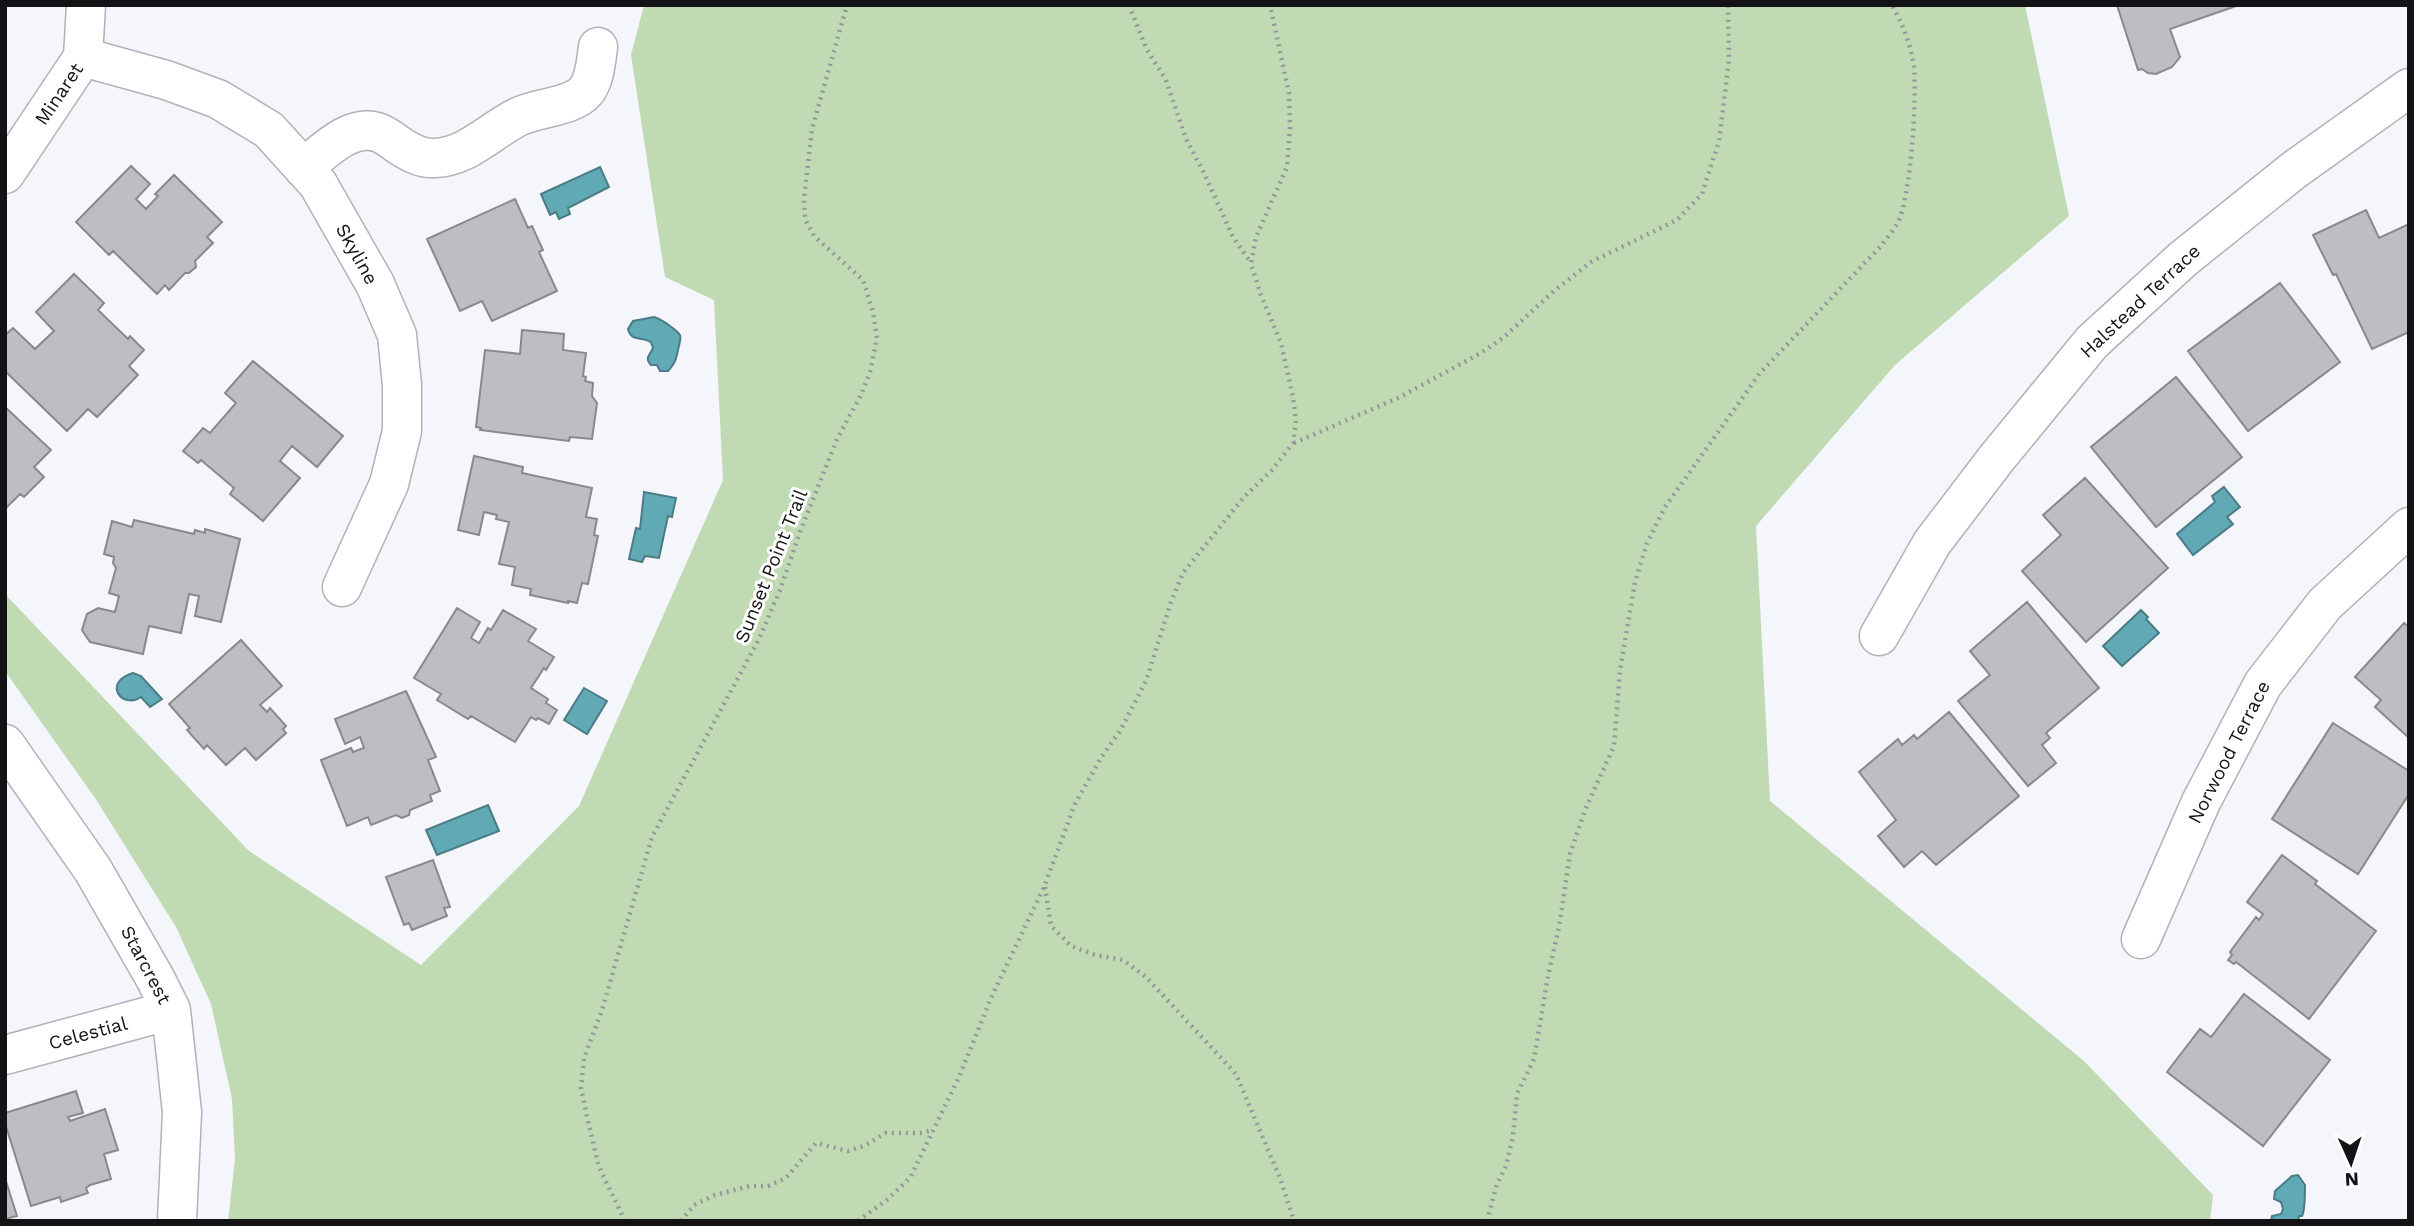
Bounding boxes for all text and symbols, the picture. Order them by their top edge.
street label: Minaret [30,59,88,129]
street label: Skyline [331,219,383,289]
street label: Halstead Terrace [2075,239,2205,363]
street label: Sunset Point Trail [730,486,812,646]
street label: Norwood Terrace [2183,677,2275,827]
street label: Starcrest [116,922,176,1008]
street label: Celestial [46,1011,130,1055]
north arrow [2316,1128,2386,1198]
text: N [2344,1168,2360,1191]

